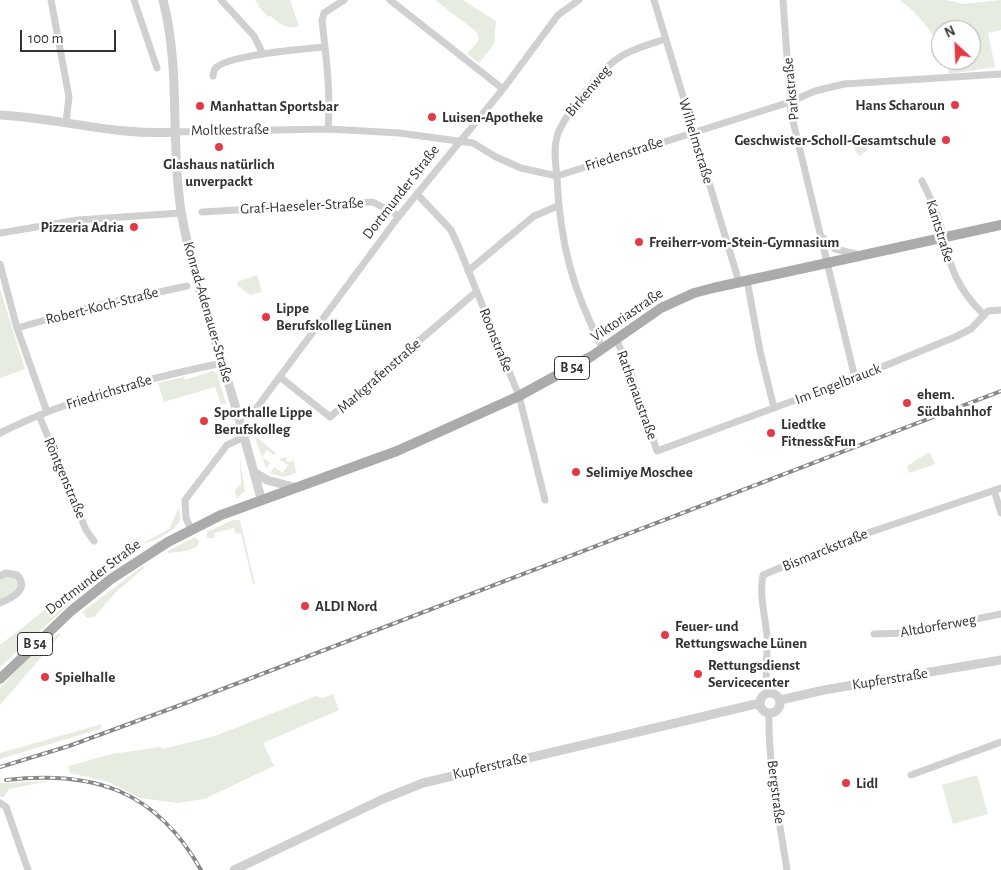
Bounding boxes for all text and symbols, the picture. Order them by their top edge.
scale bar [22,20,119,52]
north arrow [931,20,981,70]
text: N [943,24,957,41]
text: 100 m [28,31,63,46]
street label: Parkstraße [779,57,803,121]
street label: Birkenweg [561,62,615,120]
street label: Wilhelmstraße [674,96,718,186]
place label: Hans Scharoun [855,96,945,114]
place label: Manhattan Sportsbar [210,97,338,115]
marker: Hans Scharoun [949,99,961,111]
marker: Manhattan Sportsbar [194,100,206,112]
place label: Luisen-Apotheke [442,108,543,126]
marker: Luisen-Apotheke [426,111,438,123]
street label: Moltkestraße [191,120,269,140]
place label: Geschwister-Scholl-Gesamtschule [734,131,936,149]
street label: Friedenstraße [583,133,665,175]
marker: Geschwister-Scholl-Gesamtschule [940,134,952,146]
marker: Glashaus natürlich unverpackt [213,141,225,153]
street label: Dortmunder Straße [359,141,443,243]
place label: Glashaus natürlich unverpackt [163,155,275,190]
street label: Graf-Haeseler-Straße [240,194,364,218]
street label: Kantstraße [922,198,958,264]
place label: Pizzeria Adria [40,218,124,236]
marker: Pizzeria Adria [128,221,140,233]
place label: Freiherr-vom-Stein-Gymnasium [649,233,839,251]
marker: Freiherr-vom-Stein-Gymnasium [633,236,645,248]
street label: Konrad-Adenauer-Straße [179,239,237,385]
street label: Robert-Koch-Straße [44,283,160,329]
street label: Viktoriastraße [587,284,667,346]
place label: Lippe Berufskolleg Lünen [276,299,392,334]
street label: Roonstraße [475,305,517,375]
marker: Lippe Berufskolleg Lünen [260,311,272,323]
street label: Markgrafenstraße [334,335,424,417]
street label: Rathenaustraße [612,348,662,442]
road number: B 54 [554,356,590,379]
street label: Im Engelbrauck [793,359,883,409]
street label: Friedrichstraße [64,370,154,414]
place label: ehem. Südbahnhof [917,385,991,420]
marker: ehem. Südbahnhof [901,397,913,409]
place label: Sporthalle Lippe Berufskolleg [214,403,312,438]
marker: Sporthalle Lippe Berufskolleg [198,415,210,427]
place label: Liedtke Fitness&Fun [781,415,856,450]
marker: Liedtke Fitness&Fun [765,427,777,439]
street label: Röntgenstraße [40,435,90,521]
place label: Selimiye Moschee [586,463,693,481]
marker: Selimiye Moschee [570,466,582,478]
street label: Bismarckstraße [780,525,870,575]
street label: Dortmunder Straße [42,535,144,619]
place label: ALDI Nord [315,597,377,615]
marker: ALDI Nord [299,600,311,612]
street label: Altdorferweg [899,610,977,642]
place label: Feuer- und Rettungswache Lünen [675,617,807,652]
marker: Feuer- und Rettungswache Lünen [659,629,671,641]
road number: B 54 [18,633,52,656]
place label: Rettungsdienst Servicecenter [708,656,800,691]
street label: Kupferstraße [851,664,929,694]
place label: Spielhalle [55,668,115,686]
marker: Rettungsdienst Servicecenter [692,668,704,680]
marker: Spielhalle [39,671,51,683]
street label: Kupferstraße [451,749,529,783]
street label: Bergstraße [763,759,789,825]
place label: Lidl [856,774,878,792]
marker: Lidl [840,777,852,789]

